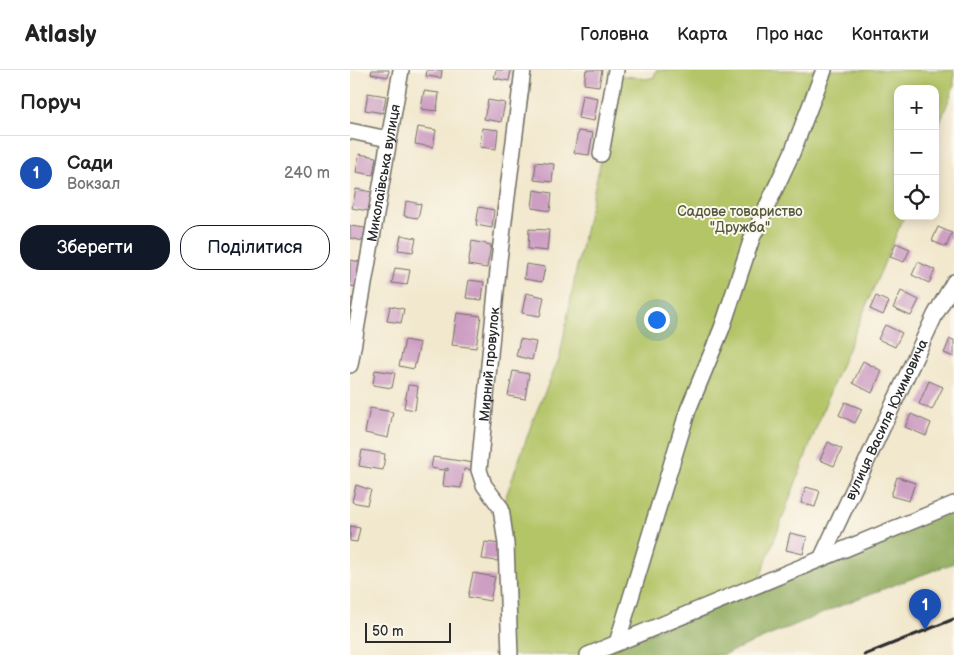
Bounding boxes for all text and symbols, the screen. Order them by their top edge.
text: Atlasly [25,20,96,49]
text: Головна [580,24,649,45]
text: Карта [677,24,728,45]
text: Про нас [756,24,823,45]
text: Контакти [851,24,929,45]
map controls [894,85,939,220]
button: + [894,85,939,130]
text: Поруч [20,90,81,115]
street label: Миколаївська вулиця [363,102,404,243]
button: − [894,130,939,175]
text: Сади [67,152,113,175]
text: 1 [33,164,39,183]
text: 240 m [284,164,330,183]
text: Вокзал [67,175,120,194]
button: locate [894,175,939,220]
park label: Садове товариство "Дружба" [677,203,803,236]
button: Зберегти [20,225,170,270]
button: Поділитися [180,225,330,270]
street label: Мирний провулок [475,306,503,422]
your location [644,307,670,333]
street label: вулиця Василя Юхимовича [841,336,931,503]
pin: 1 [909,589,941,630]
scale bar [365,620,451,643]
text: 50 m [372,623,404,640]

